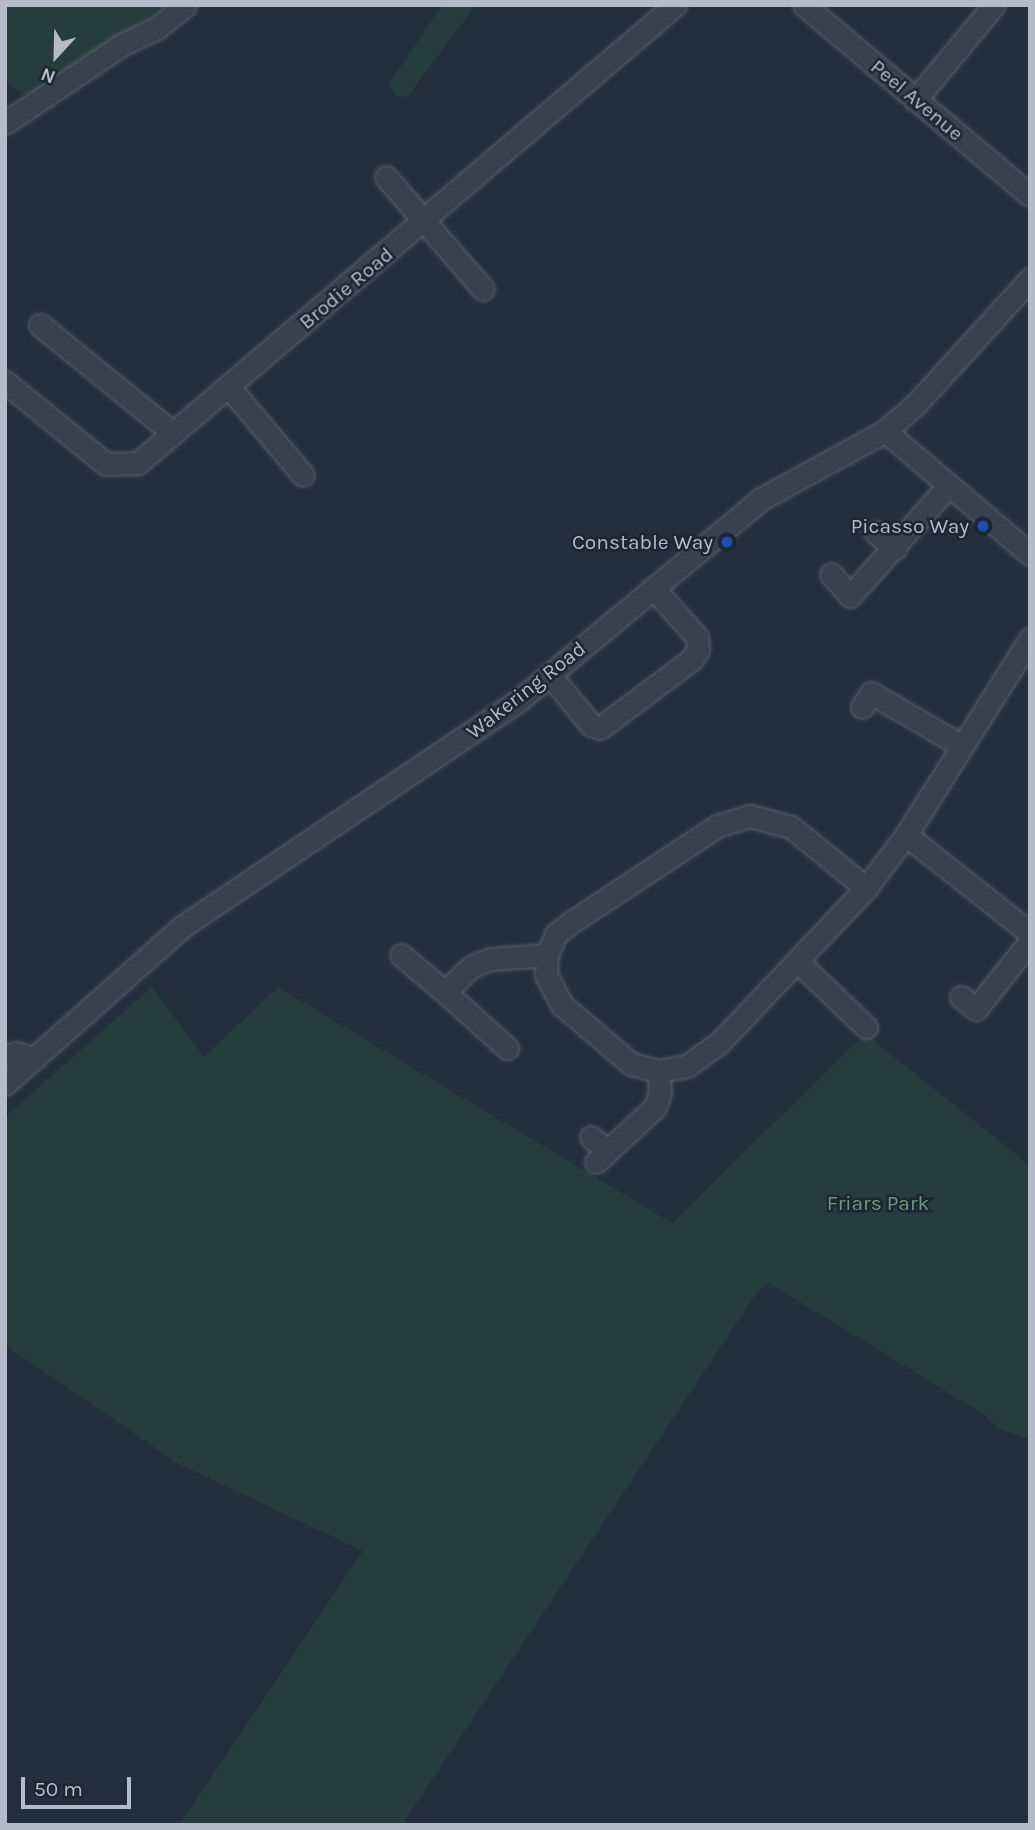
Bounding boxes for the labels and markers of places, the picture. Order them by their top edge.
place label: Picasso Way [851,513,969,539]
marker: Picasso Way [975,518,991,534]
place label: Constable Way [572,529,713,555]
marker: Constable Way [719,534,735,550]

